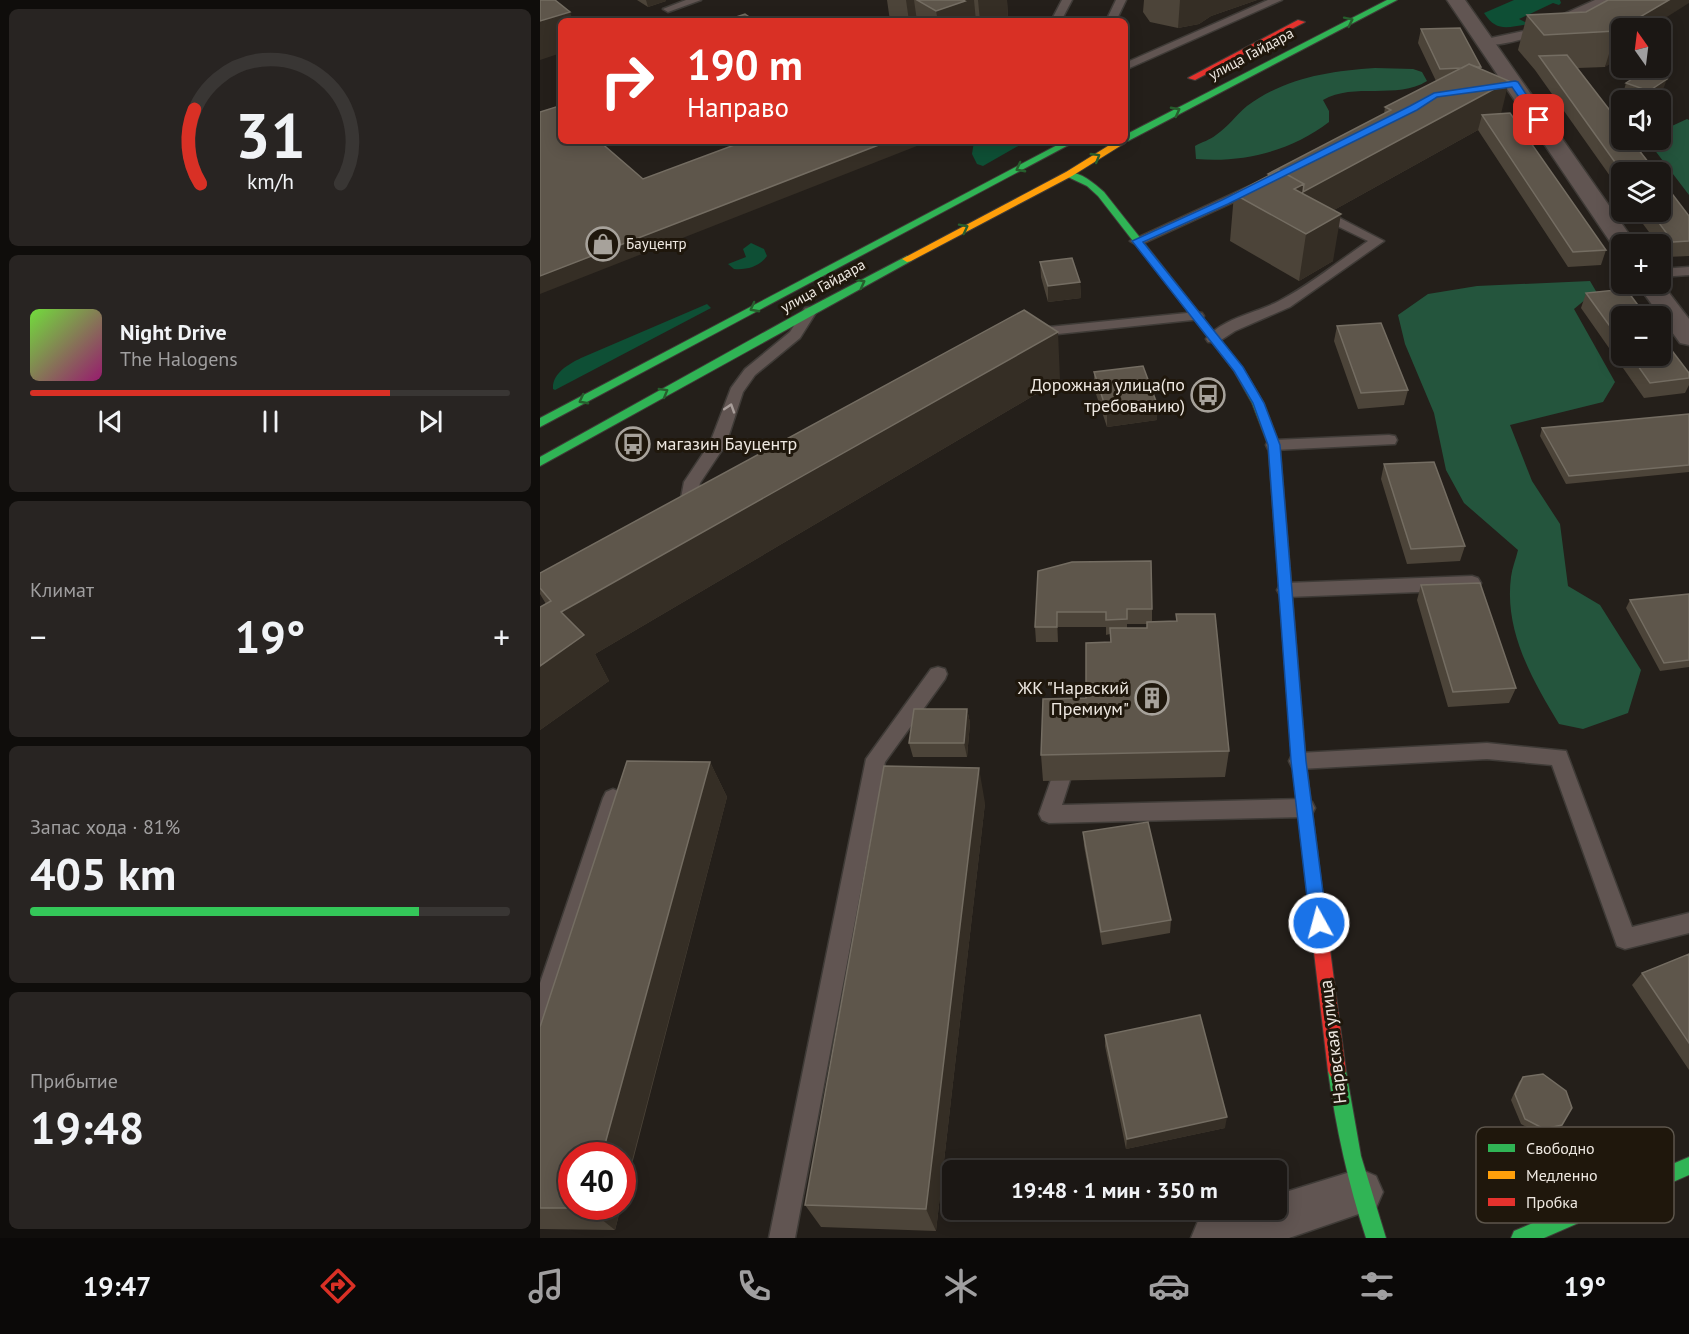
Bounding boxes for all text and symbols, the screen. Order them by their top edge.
one-way arrow [1343,17,1354,29]
north arrow [1611,18,1671,78]
map controls [1611,18,1671,366]
street label: улица Гайдара [1205,23,1297,84]
text: 190 m [687,37,803,92]
icon: right [588,42,666,120]
text: Направо [687,90,789,124]
button: sound [1611,90,1671,150]
pin [1513,94,1564,145]
text: 31 [235,95,305,176]
icon: arrive [1522,103,1555,136]
one-way arrow [1170,107,1181,119]
one-way arrow [1090,153,1100,165]
one-way arrow [1016,161,1026,172]
button: layers [1611,162,1671,222]
text: km/h [246,168,293,196]
one-way arrow [958,224,968,235]
shop icon: Бауцентр [585,226,621,262]
place label: Бауцентр [626,234,687,253]
button: + [1611,234,1671,294]
street label: улица Гайдара [777,254,868,317]
one-way arrow [855,279,866,290]
one-way arrow [750,301,761,312]
button: − [1611,306,1671,366]
text: Night Drive [120,318,227,346]
text: The Halogens [120,346,238,372]
place label: Дорожная улица(по требованию) [1030,373,1185,417]
bus stop icon: Дорожная улица(по требованию) [1190,377,1226,413]
one-way arrow [658,388,668,400]
one-way arrow [578,393,589,404]
one-way arrow [723,403,736,414]
icon: previous [94,405,127,438]
icon: pause [254,405,287,438]
icon: next [414,405,447,438]
bus stop icon: магазин Бауцентр [615,426,651,462]
place label: магазин Бауцентр [656,432,797,455]
text: Климат [30,577,94,603]
text: 19° [235,607,305,665]
text: − [30,615,47,658]
text: + [493,615,510,658]
place label: ЖК "Нарвский Премиум" [1017,676,1129,720]
building icon: ЖК "Нарвский Премиум" [1134,680,1170,716]
text: Запас хода · 81% [30,814,180,840]
text: 405 km [30,844,176,902]
position arrow [1287,891,1351,955]
street label: Нарвская улица [1313,979,1352,1105]
text: Прибытие [30,1068,118,1094]
text: 19:48 [30,1098,144,1156]
legend [1476,1127,1674,1223]
text: Свободно [1526,1138,1595,1158]
speed limit sign: 40 [558,1142,636,1220]
text: Медленно [1526,1165,1598,1185]
text: 19:48 · 1 мин · 350 m [1011,1176,1218,1204]
text: Пробка [1526,1192,1578,1212]
icon: directions [317,1265,359,1307]
icon: music [525,1265,567,1307]
icon: phone [733,1265,775,1307]
icon: climate [940,1265,982,1307]
icon: car [1148,1265,1190,1307]
icon: filters [1356,1265,1398,1307]
text: 19:47 [83,1269,151,1303]
text: 19° [1564,1269,1606,1303]

